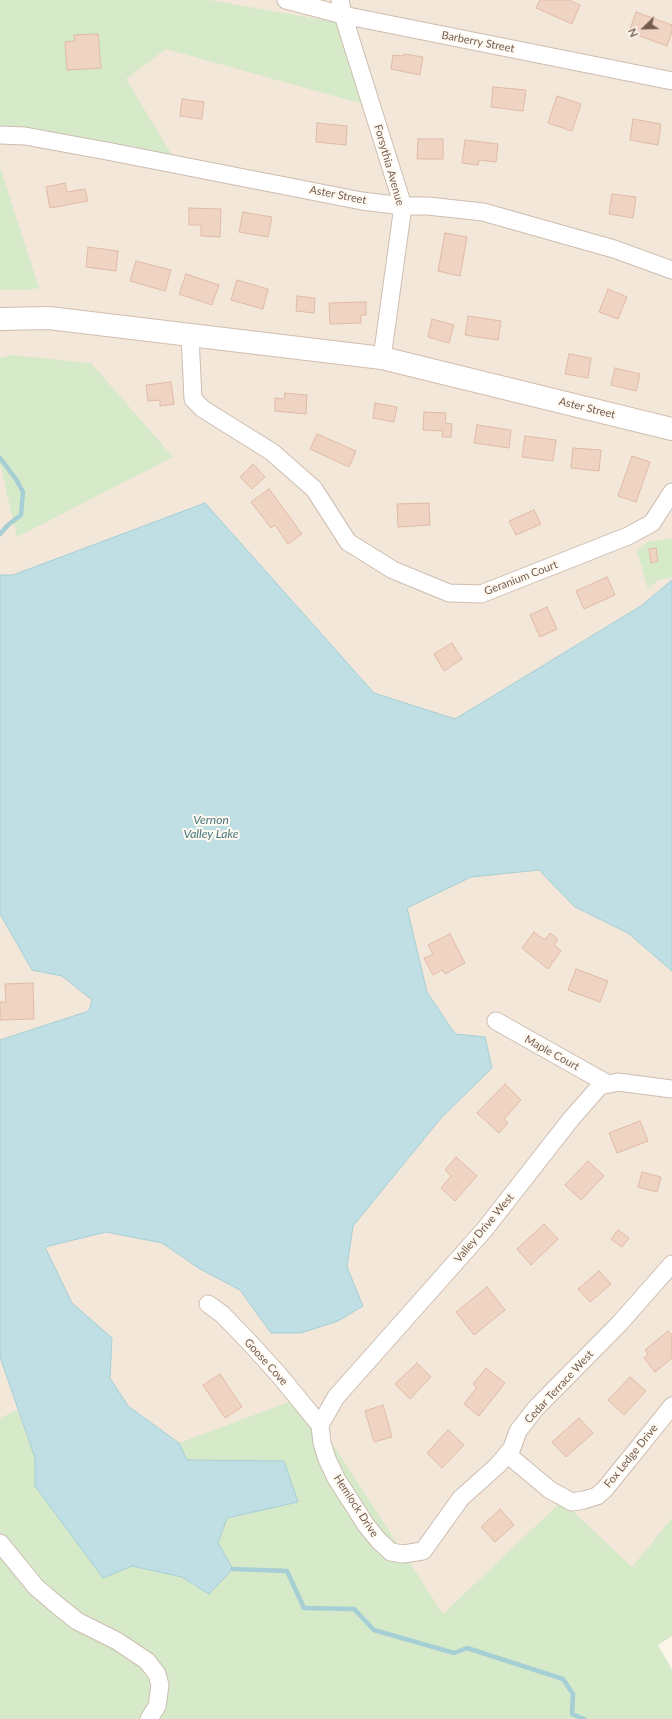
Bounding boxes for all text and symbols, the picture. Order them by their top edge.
north arrow [624,8,664,48]
text: N [625,26,640,39]
street label: Barberry Street [440,28,516,56]
street label: Forsythia Avenue [371,123,407,207]
street label: Aster Street [308,183,368,207]
street label: Aster Street [557,395,617,421]
street label: Geranium Court [482,558,560,598]
water label: Vernon Valley Lake [183,813,239,841]
street label: Maple Court [522,1033,582,1073]
street label: Valley Drive West [451,1191,517,1265]
street label: Goose Cove [242,1336,290,1388]
street label: Cedar Terrace West [522,1348,596,1426]
street label: Fox Ledge Drive [601,1422,661,1490]
street label: Hemlock Drive [331,1472,381,1540]

